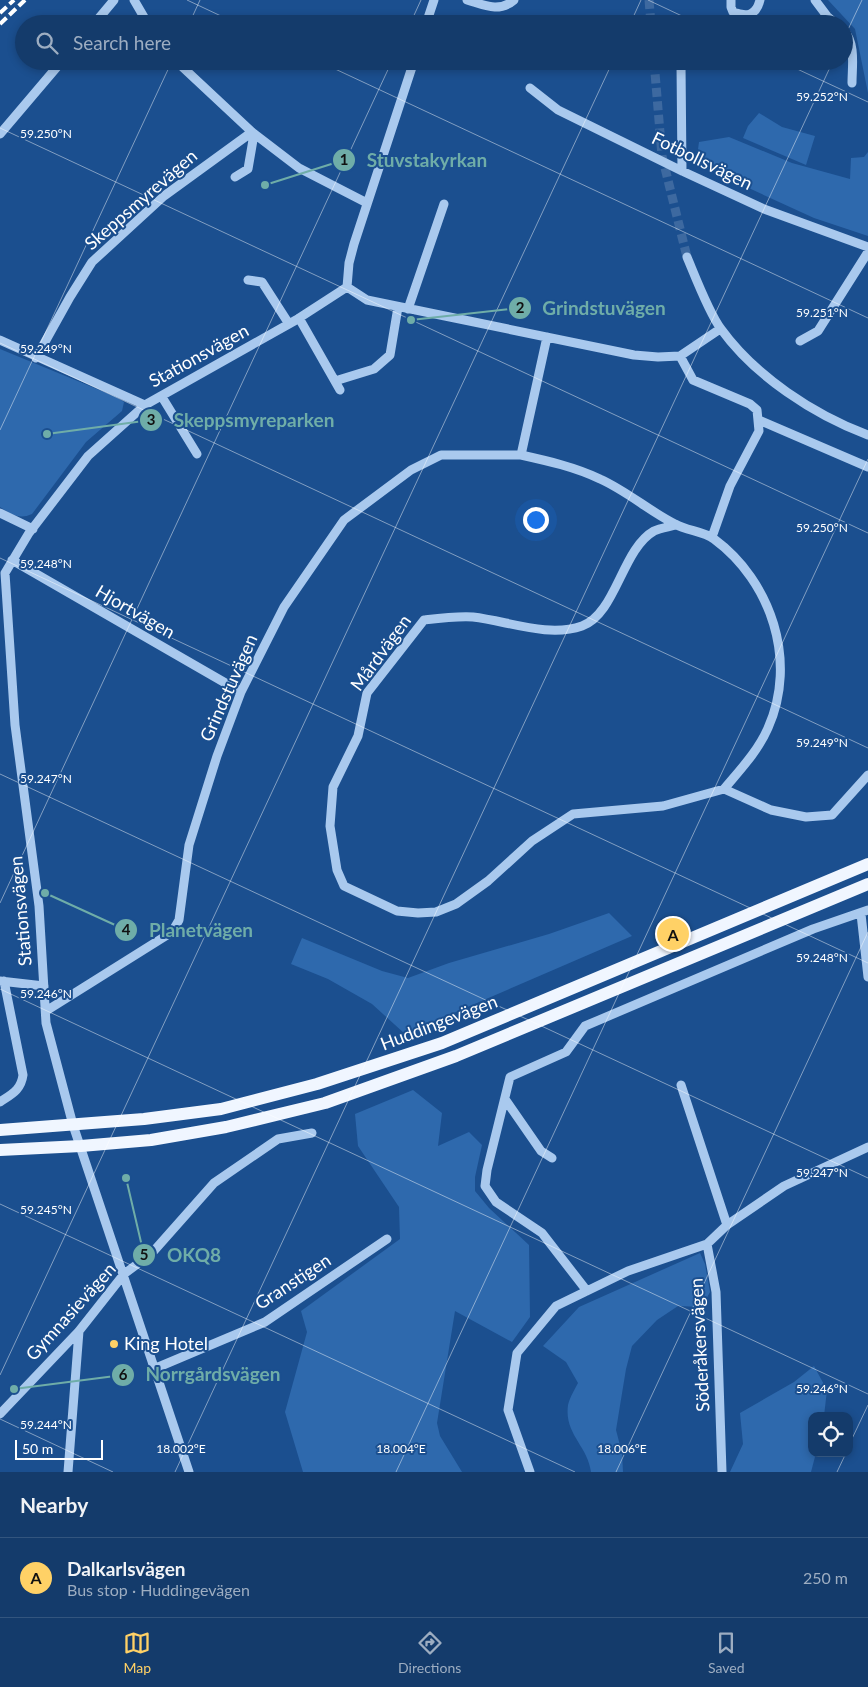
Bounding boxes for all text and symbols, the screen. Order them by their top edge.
search box [15,15,853,70]
icon: search [33,29,61,57]
text: Search here [73,31,171,54]
text: 59.252°N [796,89,848,104]
text: 59.250°N [20,126,72,141]
street label: Fotbollsvägen [649,126,756,194]
callout: Stuvstakyrkan [332,143,497,177]
street label: Skeppsmyrevägen [80,144,201,254]
text: Stuvstakyrkan [367,148,487,171]
text: 1 [340,150,348,168]
callout: Grindstuvägen [508,291,676,325]
text: Grindstuvägen [542,296,666,319]
text: 2 [516,298,525,316]
text: 59.251°N [796,305,848,320]
street label: Stationsvägen [145,319,252,392]
text: 59.249°N [20,341,72,356]
callout: Skeppsmyreparken [139,403,344,437]
text: Skeppsmyreparken [174,408,334,431]
text: 3 [147,410,155,428]
your location [523,507,549,533]
text: 59.250°N [796,520,848,535]
text: 59.248°N [20,556,72,571]
street label: Hjortvägen [92,580,179,643]
street label: Mårdvägen [345,610,415,695]
street label: Grindstuvägen [195,631,262,745]
text: 59.249°N [796,735,848,750]
text: 59.247°N [20,771,72,786]
street label: Stationsvägen [4,855,36,967]
callout: Planetvägen [114,913,263,947]
pin: A [657,915,689,953]
text: Planetvägen [149,918,253,941]
text: 4 [122,920,131,938]
text: 59.248°N [796,950,848,965]
text: 59.246°N [20,986,72,1001]
street label: Huddingevägen [377,990,500,1054]
text: 59.247°N [796,1165,848,1180]
text: 59.245°N [20,1202,72,1217]
callout: OKQ8 [132,1238,231,1272]
text: OKQ8 [167,1243,221,1266]
text: 5 [140,1245,148,1263]
street label: Granstigen [250,1248,335,1314]
street label: Gymnasievägen [21,1258,120,1365]
street label: Söderåkersvägen [685,1278,713,1413]
place label: King Hotel [124,1332,208,1354]
marker: King Hotel [108,1338,120,1350]
callout: Norrgårdsvägen [111,1358,291,1392]
text: Norrgårdsvägen [146,1362,280,1385]
text: 6 [119,1365,128,1383]
text: 59.246°N [796,1381,848,1396]
map controls [808,1412,853,1457]
button: locate [808,1412,853,1457]
text: 59.244°N [20,1417,72,1432]
scale bar [15,1437,102,1460]
text: 50 m [22,1440,53,1457]
text: 18.002°E [156,1441,206,1456]
text: 18.004°E [376,1441,426,1456]
text: 18.006°E [597,1441,647,1456]
text: Nearby [20,1492,88,1517]
text: Dalkarlsvägen [67,1557,186,1580]
text: A [30,1568,42,1587]
text: 250 m [803,1568,848,1587]
text: Bus stop · Huddingevägen [67,1580,250,1599]
tab: Map [123,1629,151,1676]
tab: Directions [398,1629,461,1676]
tab: Saved [708,1629,745,1676]

